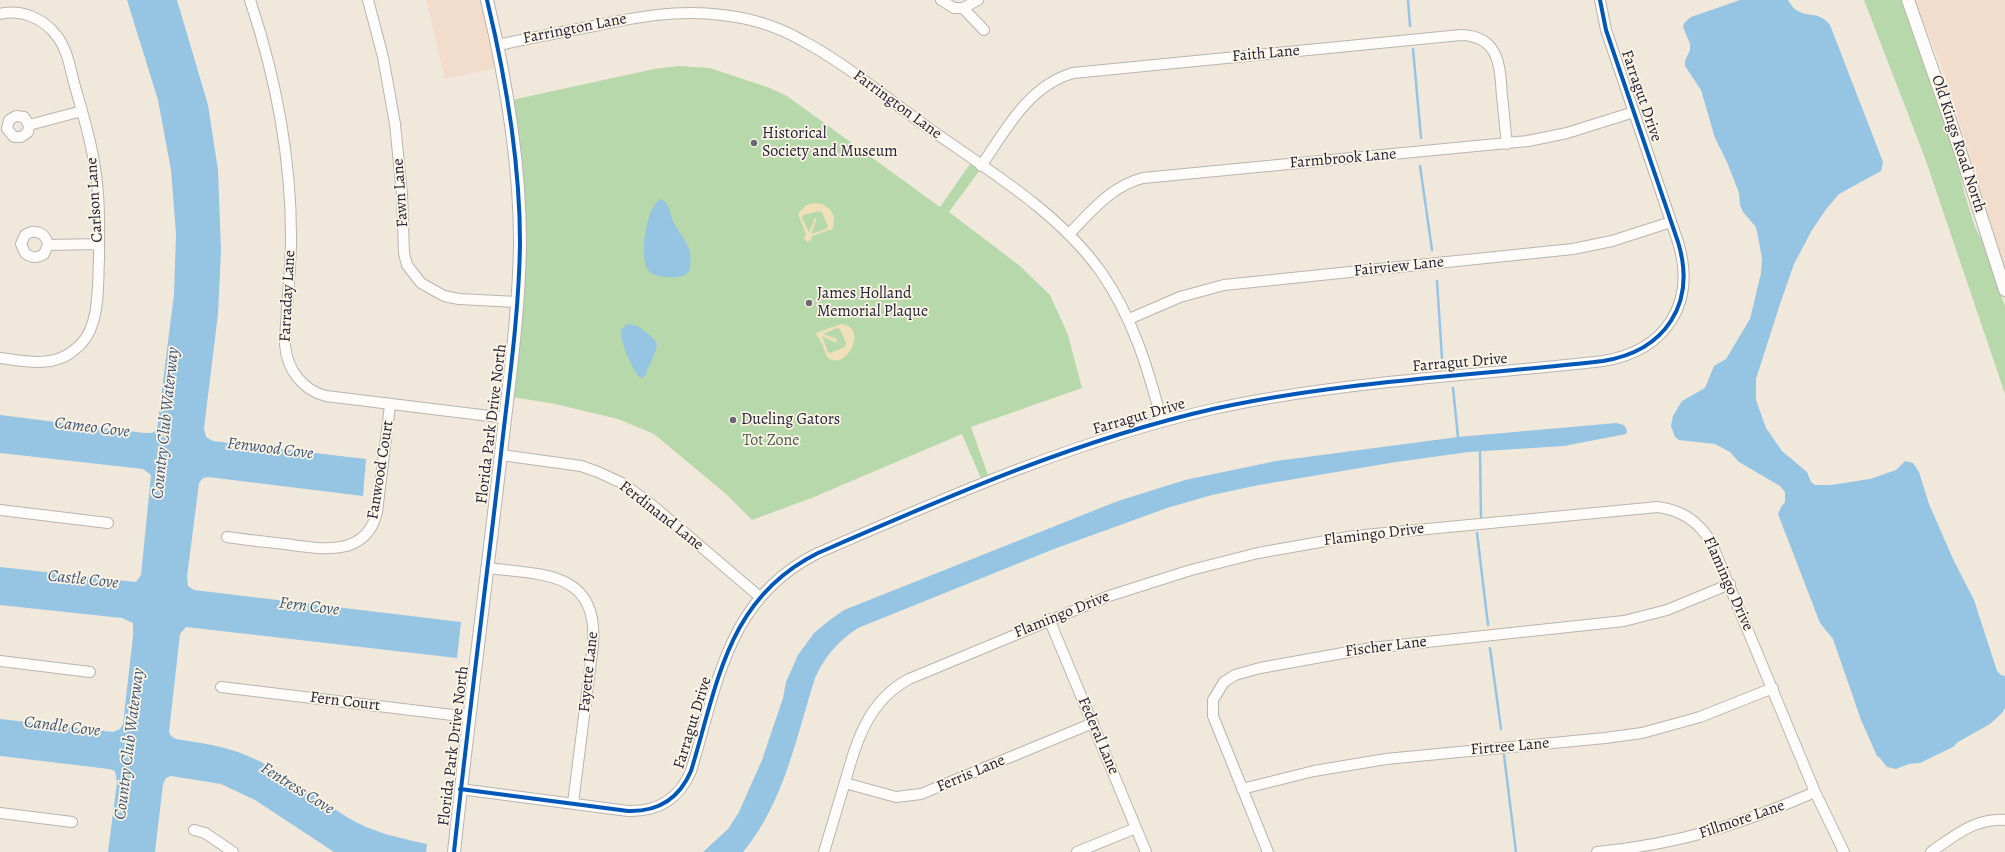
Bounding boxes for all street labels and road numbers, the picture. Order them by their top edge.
street label: Farrington Lane [522,10,628,48]
street label: Faith Lane [1231,41,1301,67]
street label: Farragut Drive [1616,48,1666,144]
street label: Farrington Lane [849,66,945,144]
street label: Old Kings Road North [1927,73,1989,215]
street label: Farmbrook Lane [1289,145,1397,173]
street label: Carlson Lane [82,157,108,243]
street label: Fawn Lane [389,158,413,228]
street label: Farraday Lane [276,250,300,342]
street label: Fairview Lane [1353,253,1445,281]
street label: Florida Park Drive North [473,343,511,505]
street label: Farragut Drive [1412,349,1508,377]
street label: Farragut Drive [1090,395,1188,439]
street label: Fanwood Court [364,419,398,521]
street label: Ferdinand Lane [615,477,707,555]
street label: Flamingo Drive [1323,519,1425,551]
street label: Flamingo Drive [1699,534,1757,634]
street label: Flamingo Drive [1011,587,1113,643]
street label: Fayette Lane [575,631,603,713]
street label: Fischer Lane [1344,632,1428,662]
street label: Florida Park Drive North [435,665,473,827]
street label: Farragut Drive [670,675,716,771]
street label: Fern Court [309,688,381,716]
street label: Federal Lane [1073,694,1123,778]
street label: Firtree Lane [1470,734,1550,760]
street label: Ferris Lane [934,751,1008,797]
street label: Fillmore Lane [1697,796,1787,844]

